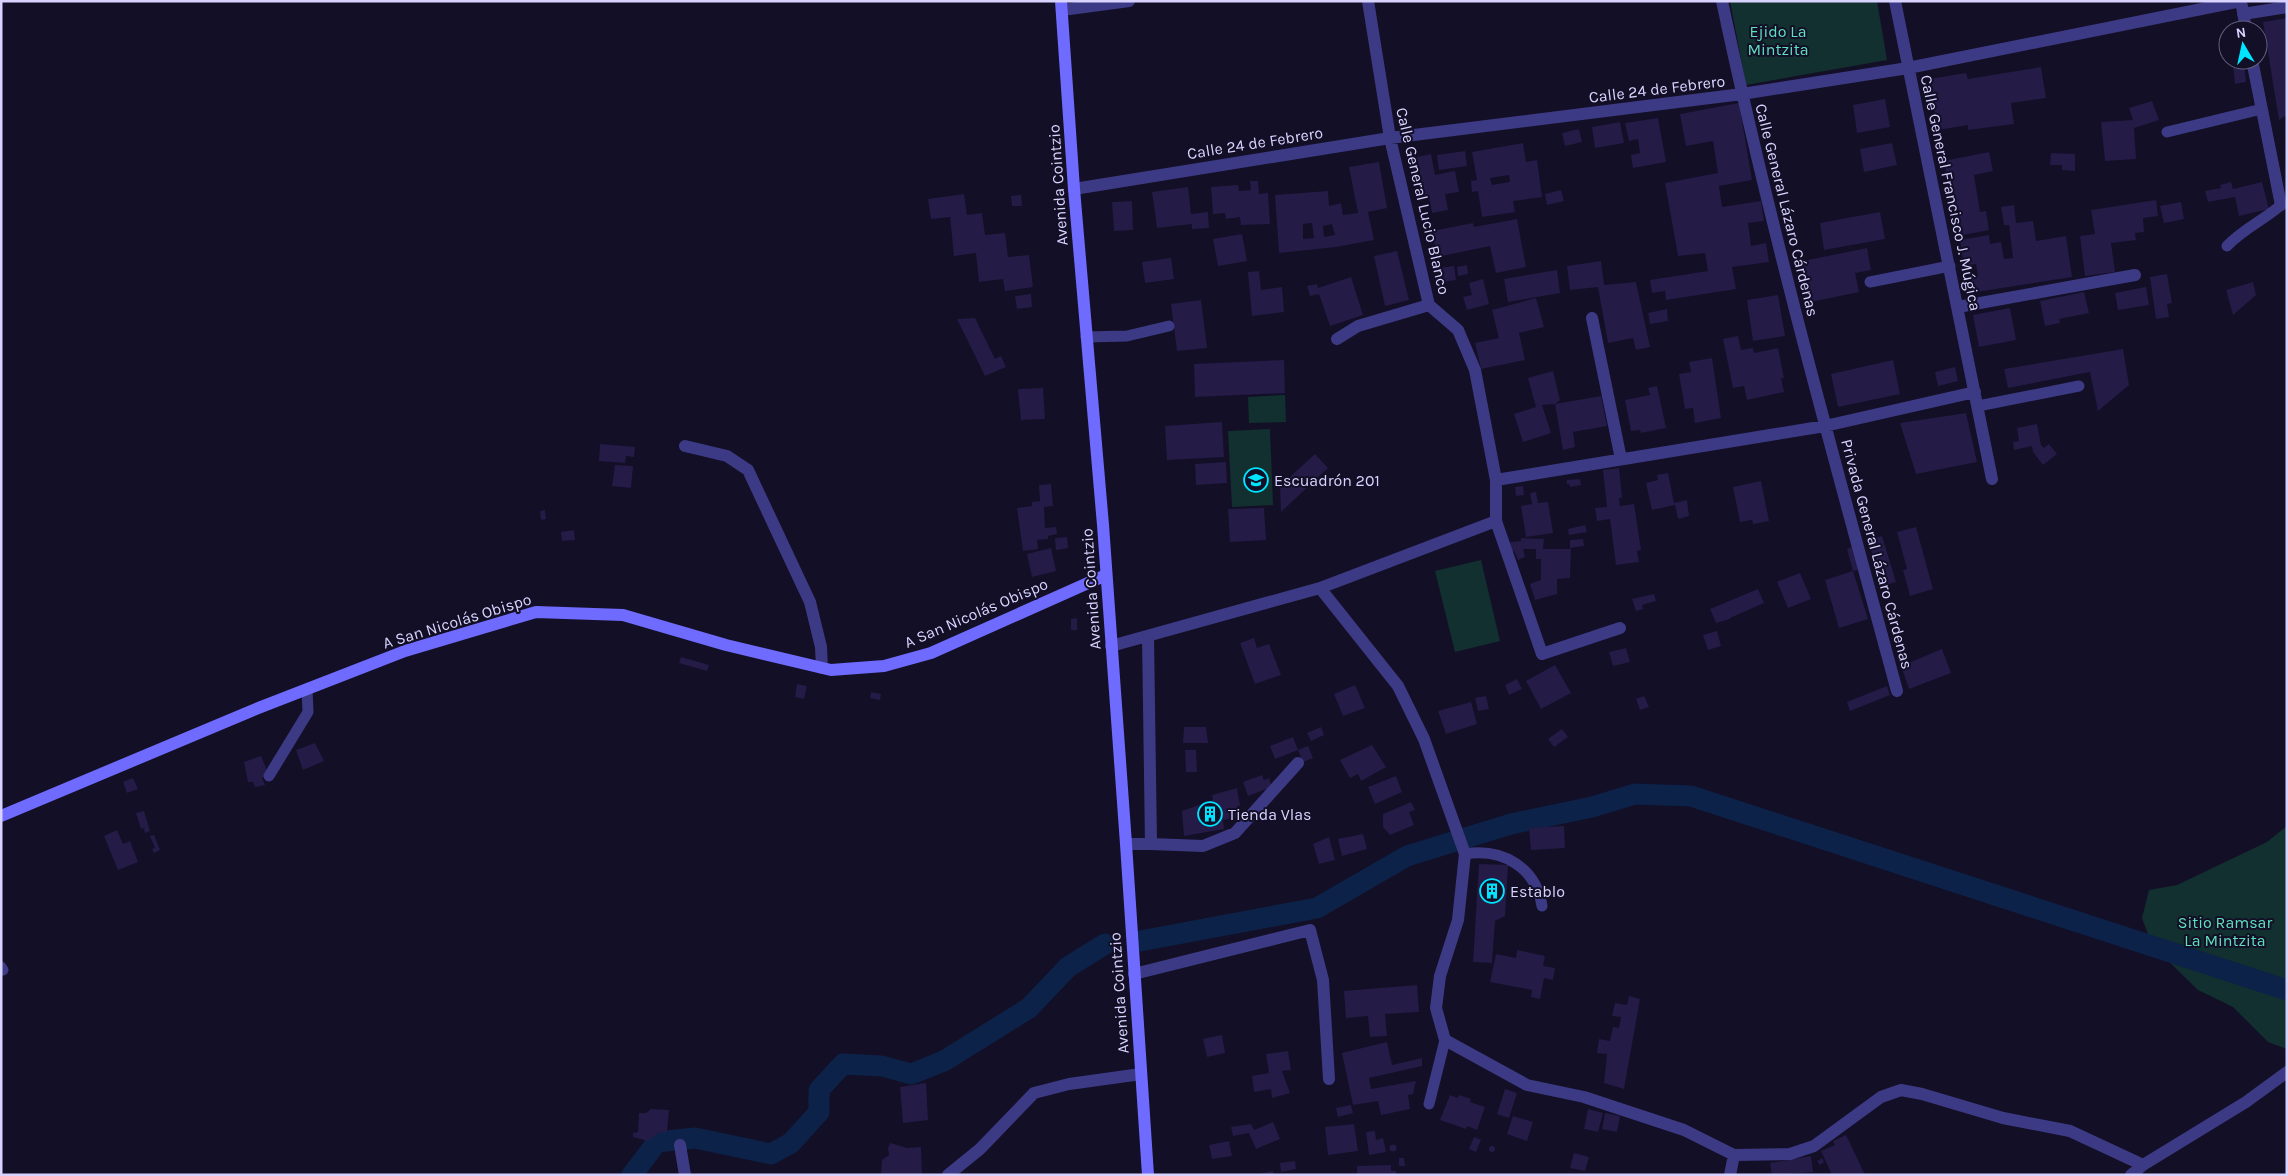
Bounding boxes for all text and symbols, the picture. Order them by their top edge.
north arrow [2218,20,2268,70]
park label: Ejido La Mintzita [1747,22,1809,59]
text: N [2235,23,2247,42]
street label: Calle 24 de Febrero [1588,71,1726,107]
street label: Calle General Francisco J. Múgica [1917,73,1985,313]
street label: Calle General Lázaro Cárdenas [1751,102,1823,318]
street label: Calle General Lucio Blanco [1392,106,1454,296]
street label: Calle 24 de Febrero [1186,123,1324,163]
street label: Avenida Cointzio [1044,124,1072,246]
street label: Privada General Lázaro Cárdenas [1837,437,1917,671]
school or university icon: Escuadrón 201 [1243,467,1269,493]
place label: Escuadrón 201 [1274,471,1380,490]
street label: Avenida Cointzio [1077,528,1105,650]
street label: A San Nicolás Obispo [901,574,1051,652]
street label: A San Nicolás Obispo [380,589,534,653]
building icon: Tienda Vlas [1197,801,1223,827]
place label: Tienda Vlas [1228,805,1311,824]
building icon: Establo [1479,878,1505,904]
place label: Establo [1510,882,1565,901]
park label: Sitio Ramsar La Mintzita [2178,913,2272,950]
street label: Avenida Cointzio [1105,932,1133,1054]

